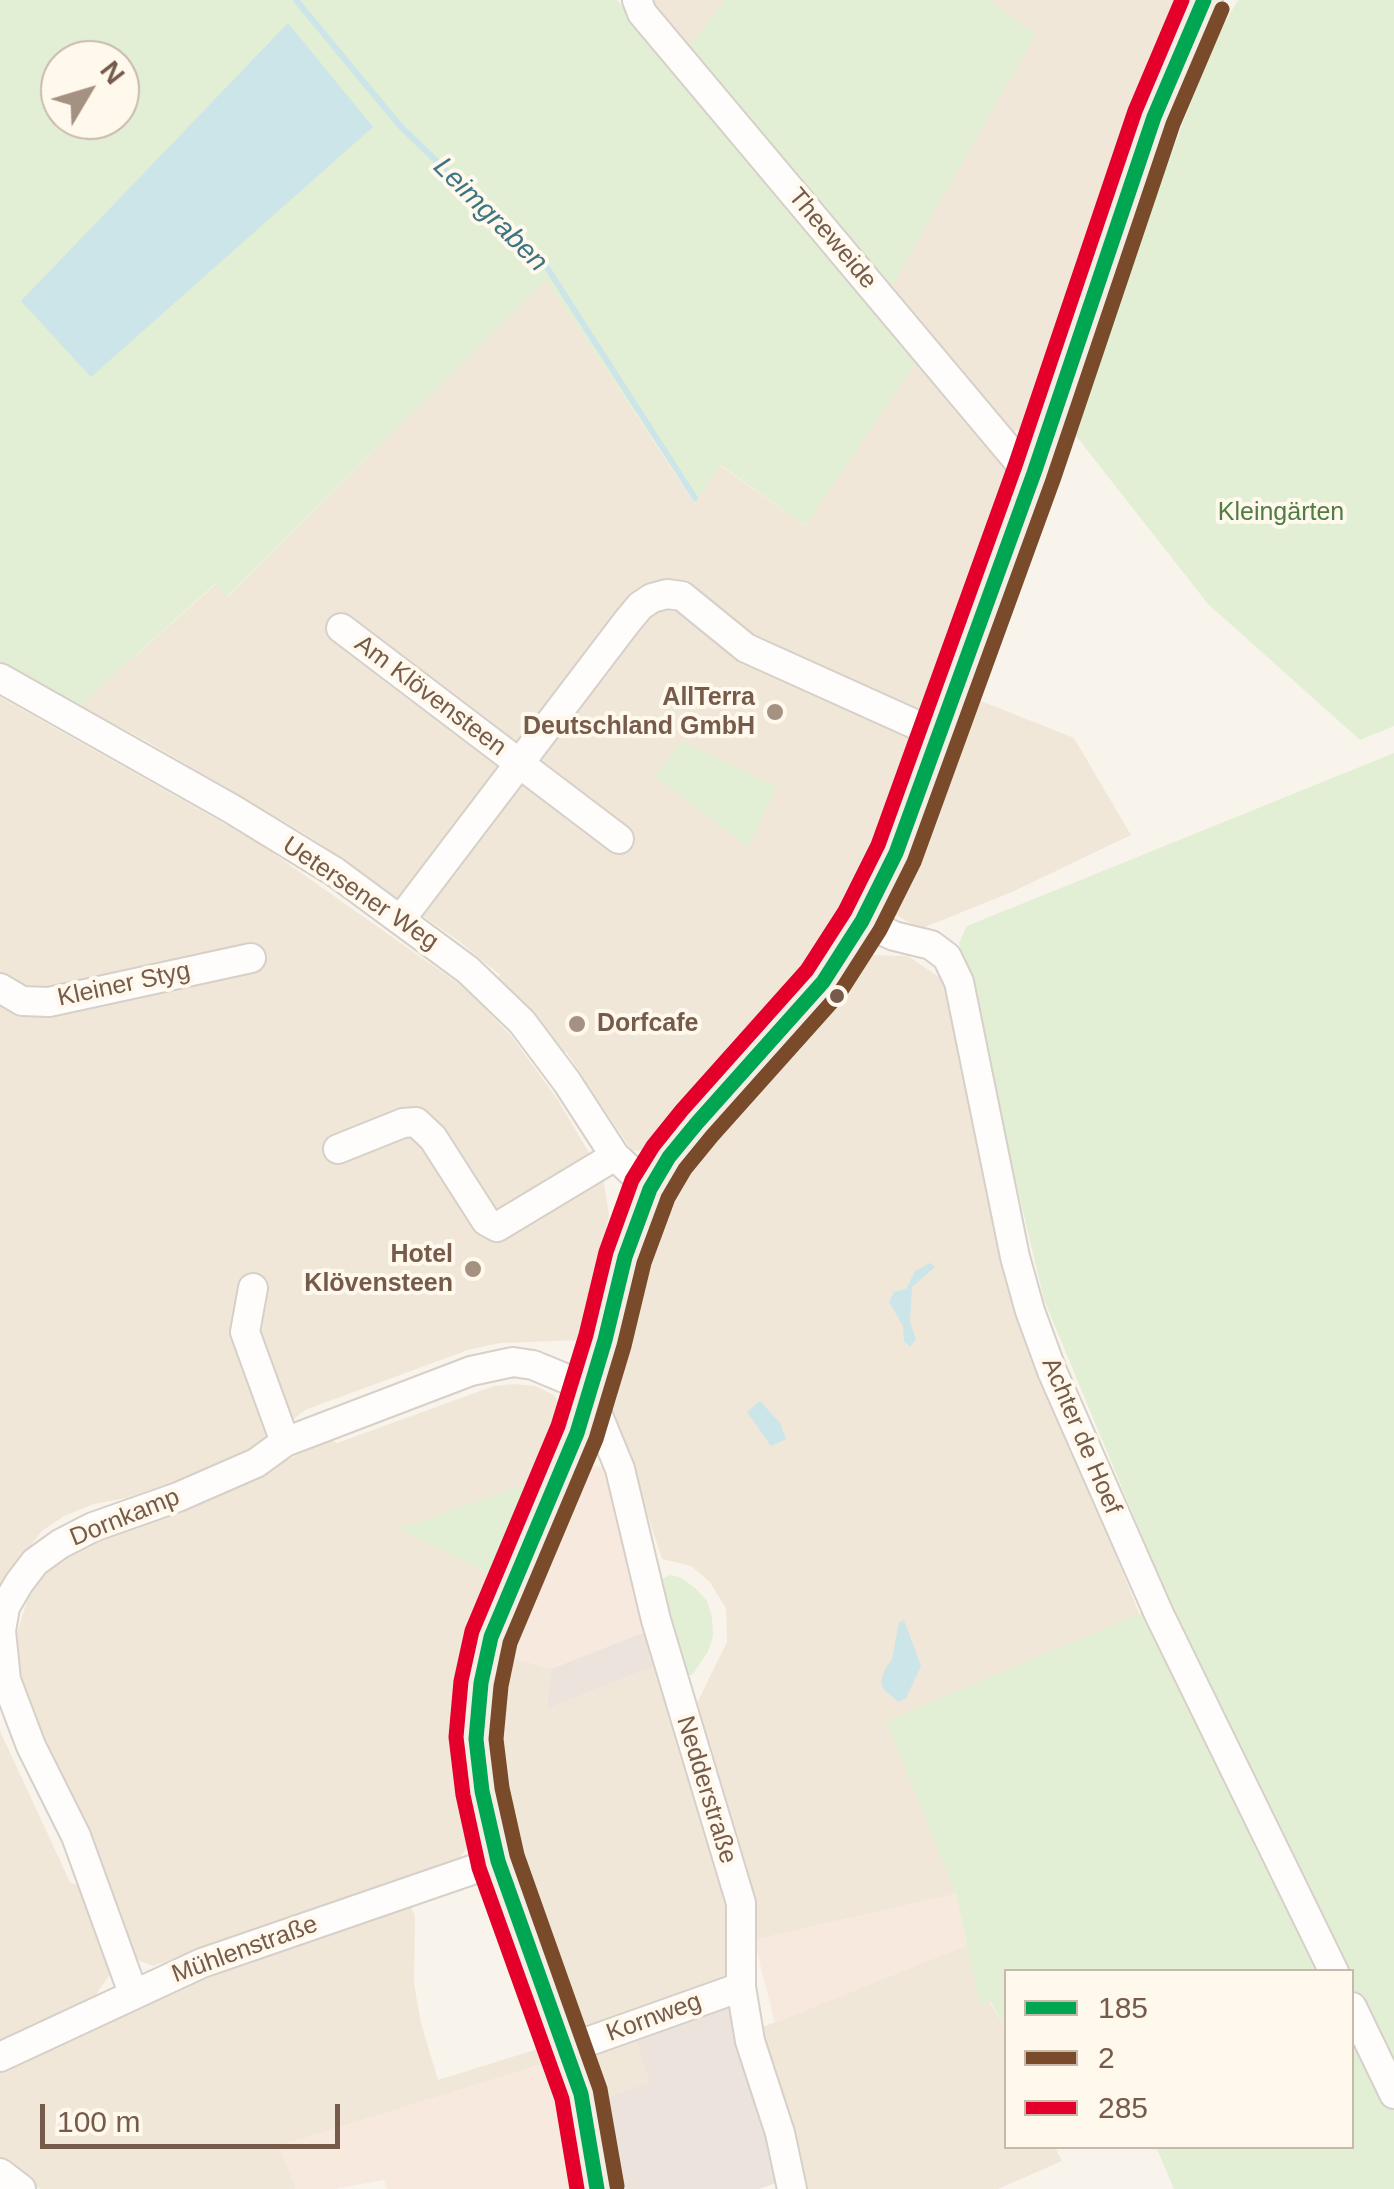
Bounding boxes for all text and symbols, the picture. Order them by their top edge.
north arrow [40,40,140,140]
text: N [94,55,131,90]
water label: Leimgraben [426,151,554,279]
street label: Theeweide [781,183,883,295]
park label: Kleingärten [1218,498,1344,528]
street label: Am Klövensteen [348,629,512,763]
place label: AllTerra Deutschland GmbH [523,683,755,742]
marker: AllTerra Deutschland GmbH [764,701,786,723]
street label: Uetersener Weg [276,831,444,957]
street label: Kleiner Styg [55,956,193,1014]
unlabelled marker [827,986,847,1006]
place label: Dorfcafe [597,1009,698,1039]
marker: Dorfcafe [566,1013,588,1035]
place label: Hotel Klövensteen [304,1240,453,1299]
marker: Hotel Klövensteen [462,1258,484,1280]
street label: Achter de Hoef [1035,1353,1127,1519]
street label: Dornkamp [66,1482,184,1554]
street label: Nedderstraße [669,1713,743,1867]
street label: Mühlenstraße [168,1910,322,1990]
legend [1004,1969,1354,2149]
street label: Kornweg [603,1987,705,2049]
text: 185 [1098,1991,1148,2024]
text: 2 [1098,2041,1115,2074]
scale bar [45,2084,345,2146]
text: 285 [1098,2091,1148,2124]
text: 100 m [57,2105,140,2138]

